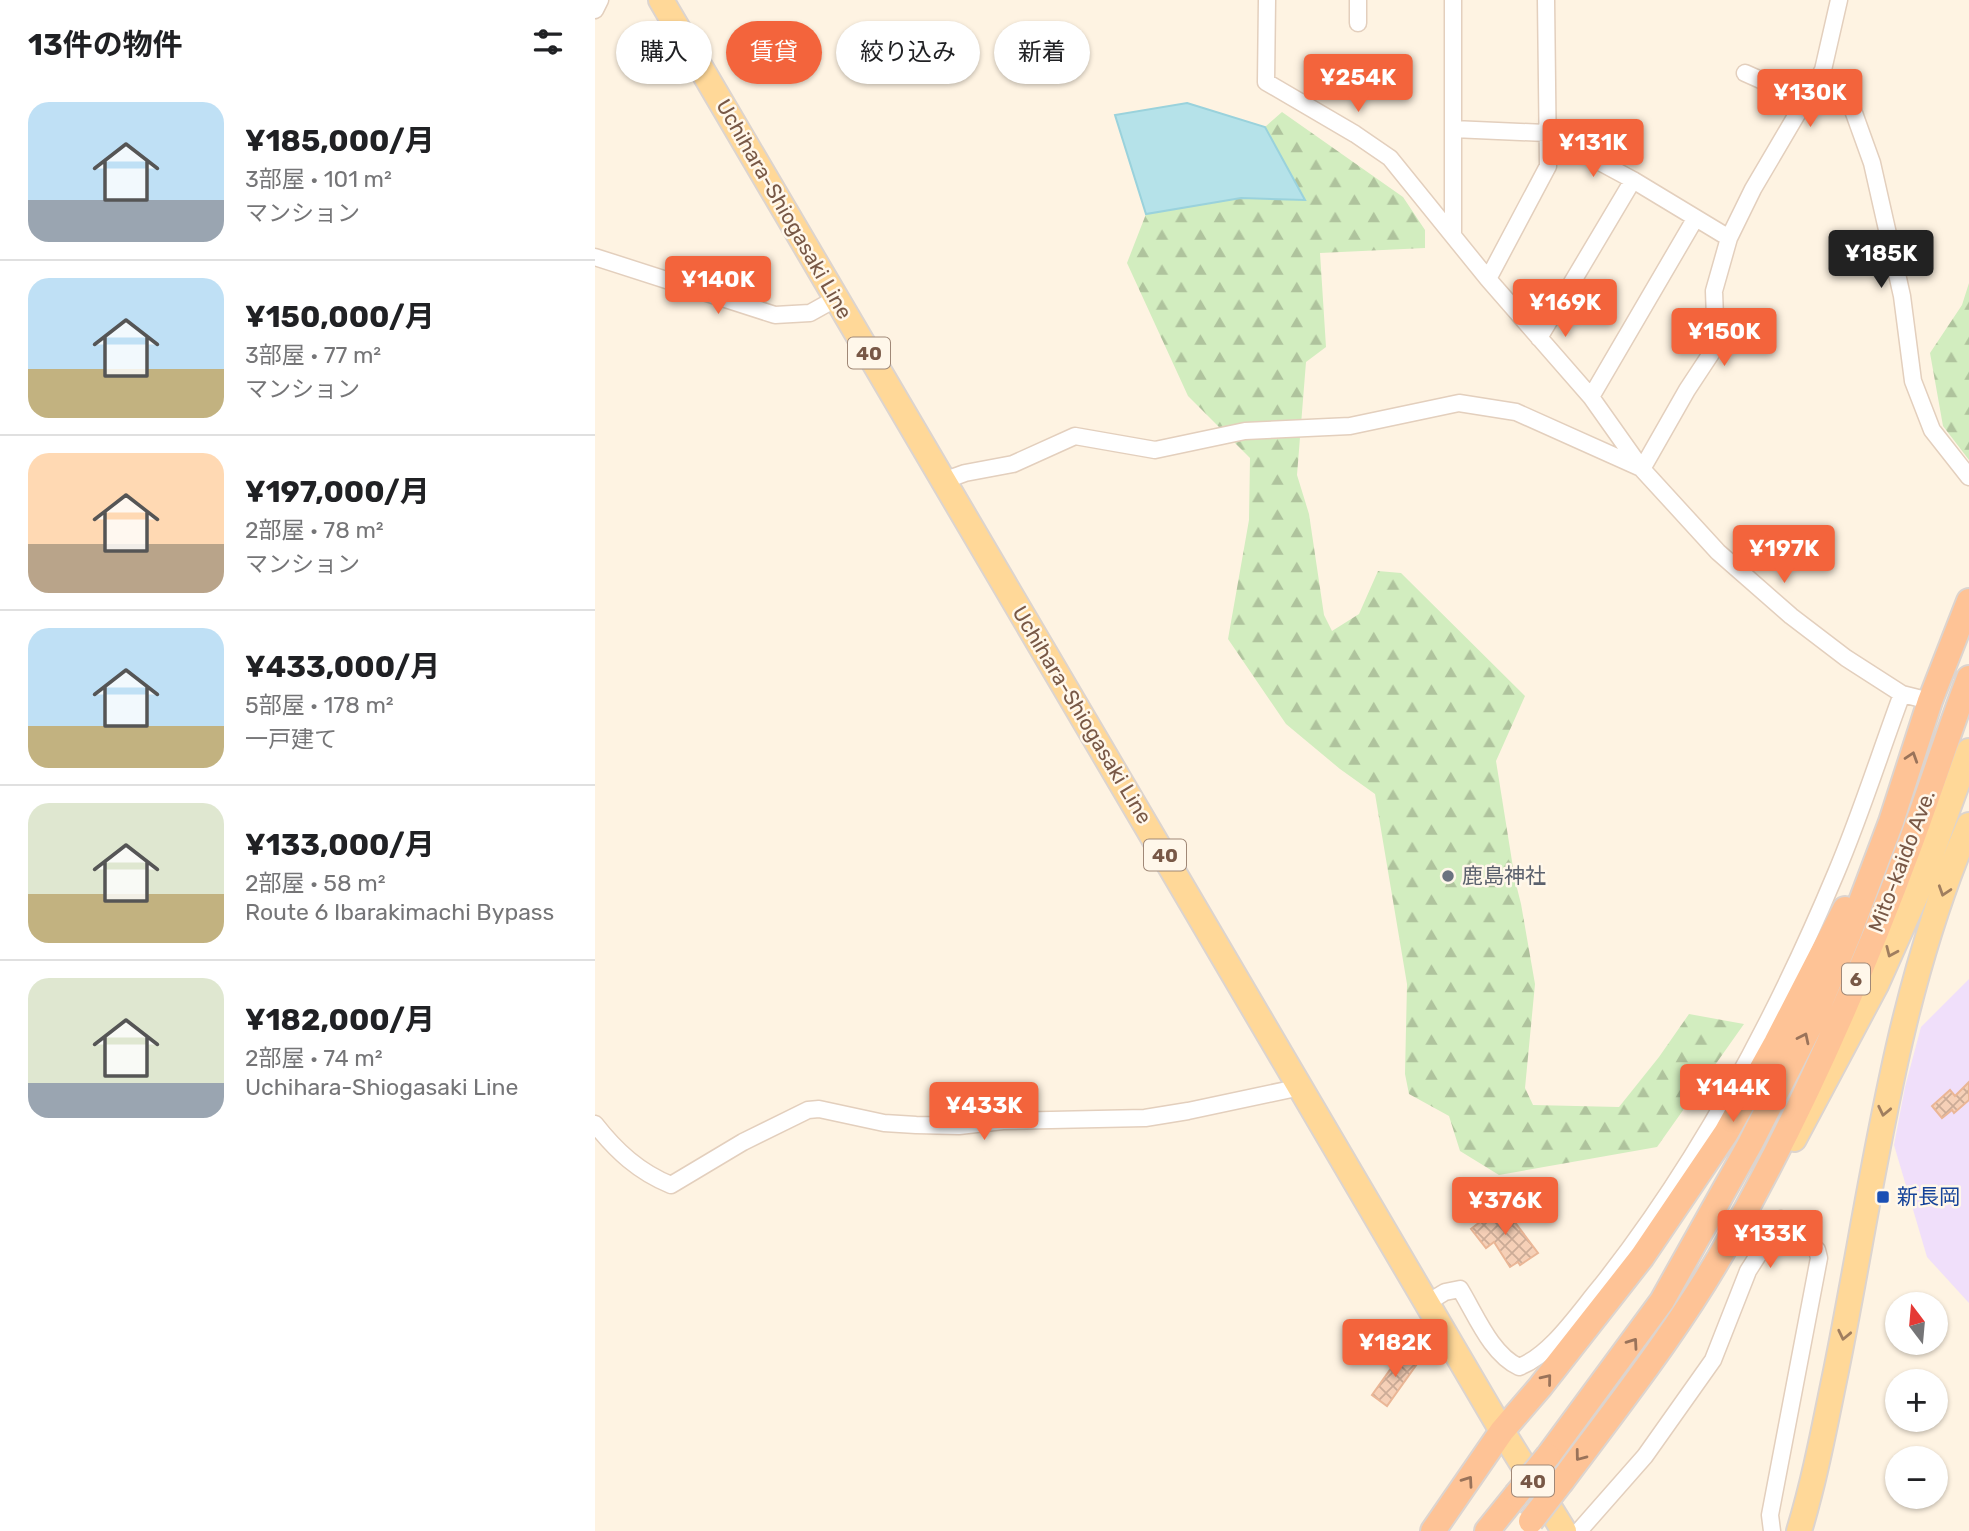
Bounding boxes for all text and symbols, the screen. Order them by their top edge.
chip: 購入 [616,21,712,84]
chip: 賃貸 [726,21,822,84]
chip: 絞り込み [836,21,980,84]
chip: 新着 [994,21,1090,84]
icon: filters [529,23,567,61]
text: 13件の物件 [28,27,183,63]
pin: ¥254K [1309,54,1407,114]
text: ¥254K [1320,63,1396,91]
pin: ¥130K [1761,69,1859,129]
text: ¥130K [1773,78,1847,106]
street label: Uchihara-Shiogasaki Line [711,94,858,323]
pin: ¥131K [1544,120,1642,179]
text: ¥185,000/月 [245,123,435,159]
text: ¥131K [1559,128,1627,156]
icon: home [84,130,168,214]
text: 3部屋 · 101 m² [245,165,392,193]
text: マンション [245,199,360,227]
pin: ¥185K [1832,230,1930,290]
text: ¥185K [1845,239,1917,267]
pin: ¥140K [669,256,767,316]
text: ¥140K [681,265,755,293]
pin: ¥169K [1516,280,1614,339]
text: ¥169K [1529,288,1601,316]
text: ¥150,000/月 [245,299,435,335]
icon: home [84,306,168,390]
pin: ¥150K [1675,308,1773,368]
text: ¥150K [1687,317,1761,345]
road number: 40 [848,338,890,368]
text: 3部屋 · 77 m² [245,341,381,369]
text: マンション [245,375,360,403]
text: ¥197,000/月 [245,474,430,510]
icon: home [84,481,168,565]
text: 2部屋 · 78 m² [245,516,384,544]
pin: ¥197K [1735,526,1833,585]
text: ¥197K [1749,534,1819,562]
text: マンション [245,550,360,578]
street label: Uchihara-Shiogasaki Line [1007,601,1157,828]
text: ¥433,000/月 [245,649,440,685]
icon: home [84,656,168,740]
text: 5部屋 · 178 m² [245,691,394,719]
text: 一戸建て [245,725,337,753]
one-way arrow [1904,751,1918,763]
street label: Mito-kaido Ave. [1863,786,1940,935]
text: ¥133,000/月 [245,827,435,863]
icon: home [84,831,168,915]
road number: 40 [1144,840,1186,870]
place label: 鹿島神社 [1462,863,1546,888]
marker: 鹿島神社 [1440,868,1456,884]
text: 2部屋 · 58 m² [245,869,386,897]
one-way arrow [1937,885,1952,897]
text: Route 6 Ibarakimachi Bypass [245,898,554,926]
one-way arrow [1885,945,1899,957]
road number: 6 [1842,964,1870,995]
text: ¥182,000/月 [245,1002,435,1038]
icon: home [84,1006,168,1090]
one-way arrow [1796,1033,1810,1045]
text: 2部屋 · 74 m² [245,1044,383,1072]
pin: ¥144K [1684,1064,1782,1124]
text: Uchihara-Shiogasaki Line [245,1073,518,1101]
text: ¥144K [1696,1073,1770,1101]
pin: ¥433K [935,1082,1033,1142]
text: ¥433K [945,1091,1023,1119]
one-way arrow [1878,1105,1893,1117]
pin: ¥376K [1456,1178,1554,1237]
place label: 新長岡 [1897,1184,1960,1209]
text: ¥376K [1468,1186,1542,1214]
marker: 新長岡 [1875,1189,1891,1205]
pin: ¥133K [1721,1210,1819,1270]
text: ¥133K [1734,1219,1806,1247]
north arrow [1885,1292,1948,1354]
map controls [1885,1292,1948,1509]
pin: ¥182K [1346,1320,1444,1379]
text: ¥182K [1358,1328,1432,1356]
one-way arrow [1837,1329,1852,1341]
one-way arrow [1625,1338,1637,1351]
button: + [1885,1369,1948,1432]
one-way arrow [1538,1375,1551,1387]
button: − [1885,1446,1948,1509]
one-way arrow [1576,1448,1589,1461]
road number: 40 [1512,1466,1554,1497]
one-way arrow [1460,1476,1472,1489]

